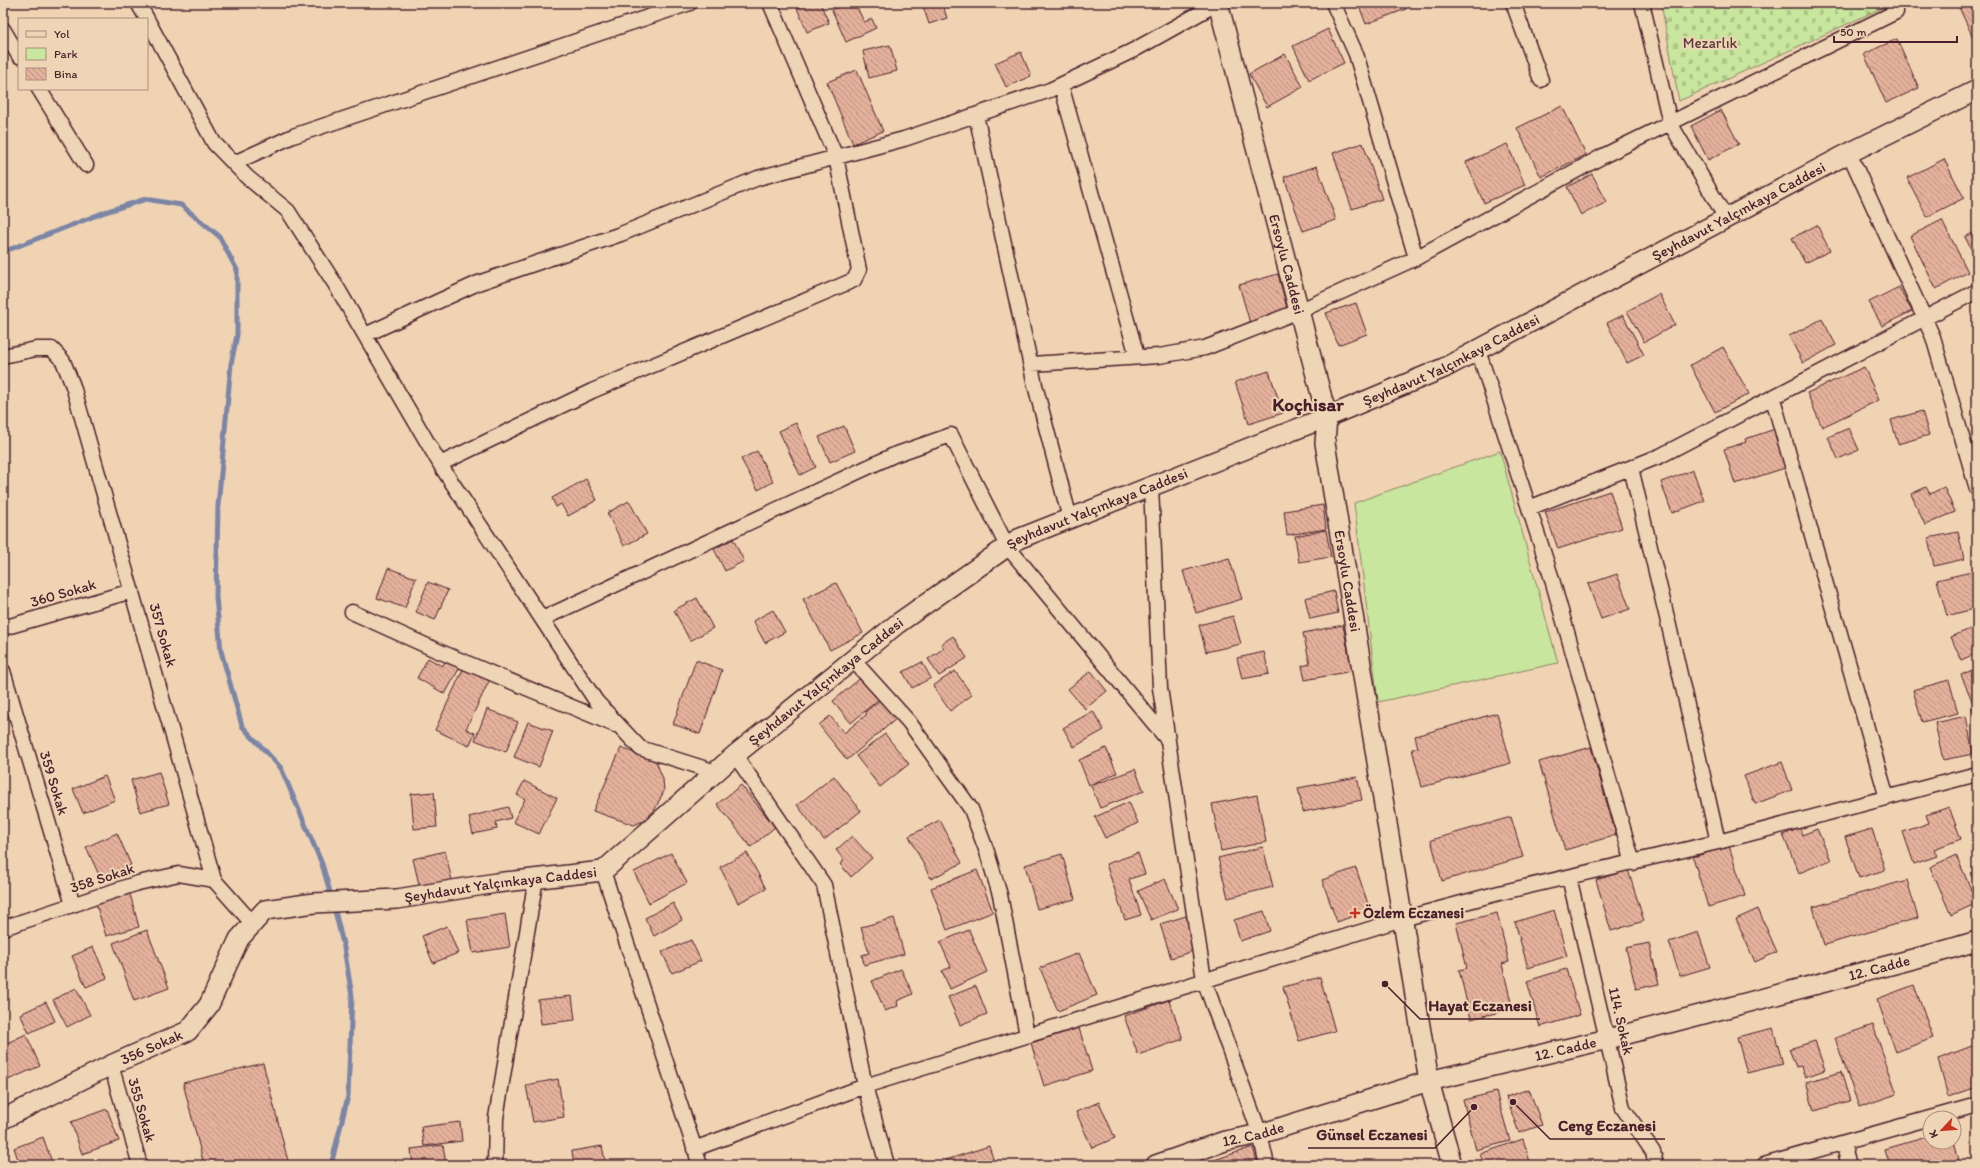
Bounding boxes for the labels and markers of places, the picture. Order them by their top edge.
place label: Özlem Eczanesi [1363,904,1464,922]
marker: Özlem Eczanesi [1350,908,1360,918]
callout: Hayat Eczanesi [1420,991,1540,1019]
callout: Ceng Eczanesi [1550,1111,1665,1139]
callout: Günsel Eczanesi [1308,1120,1435,1148]

